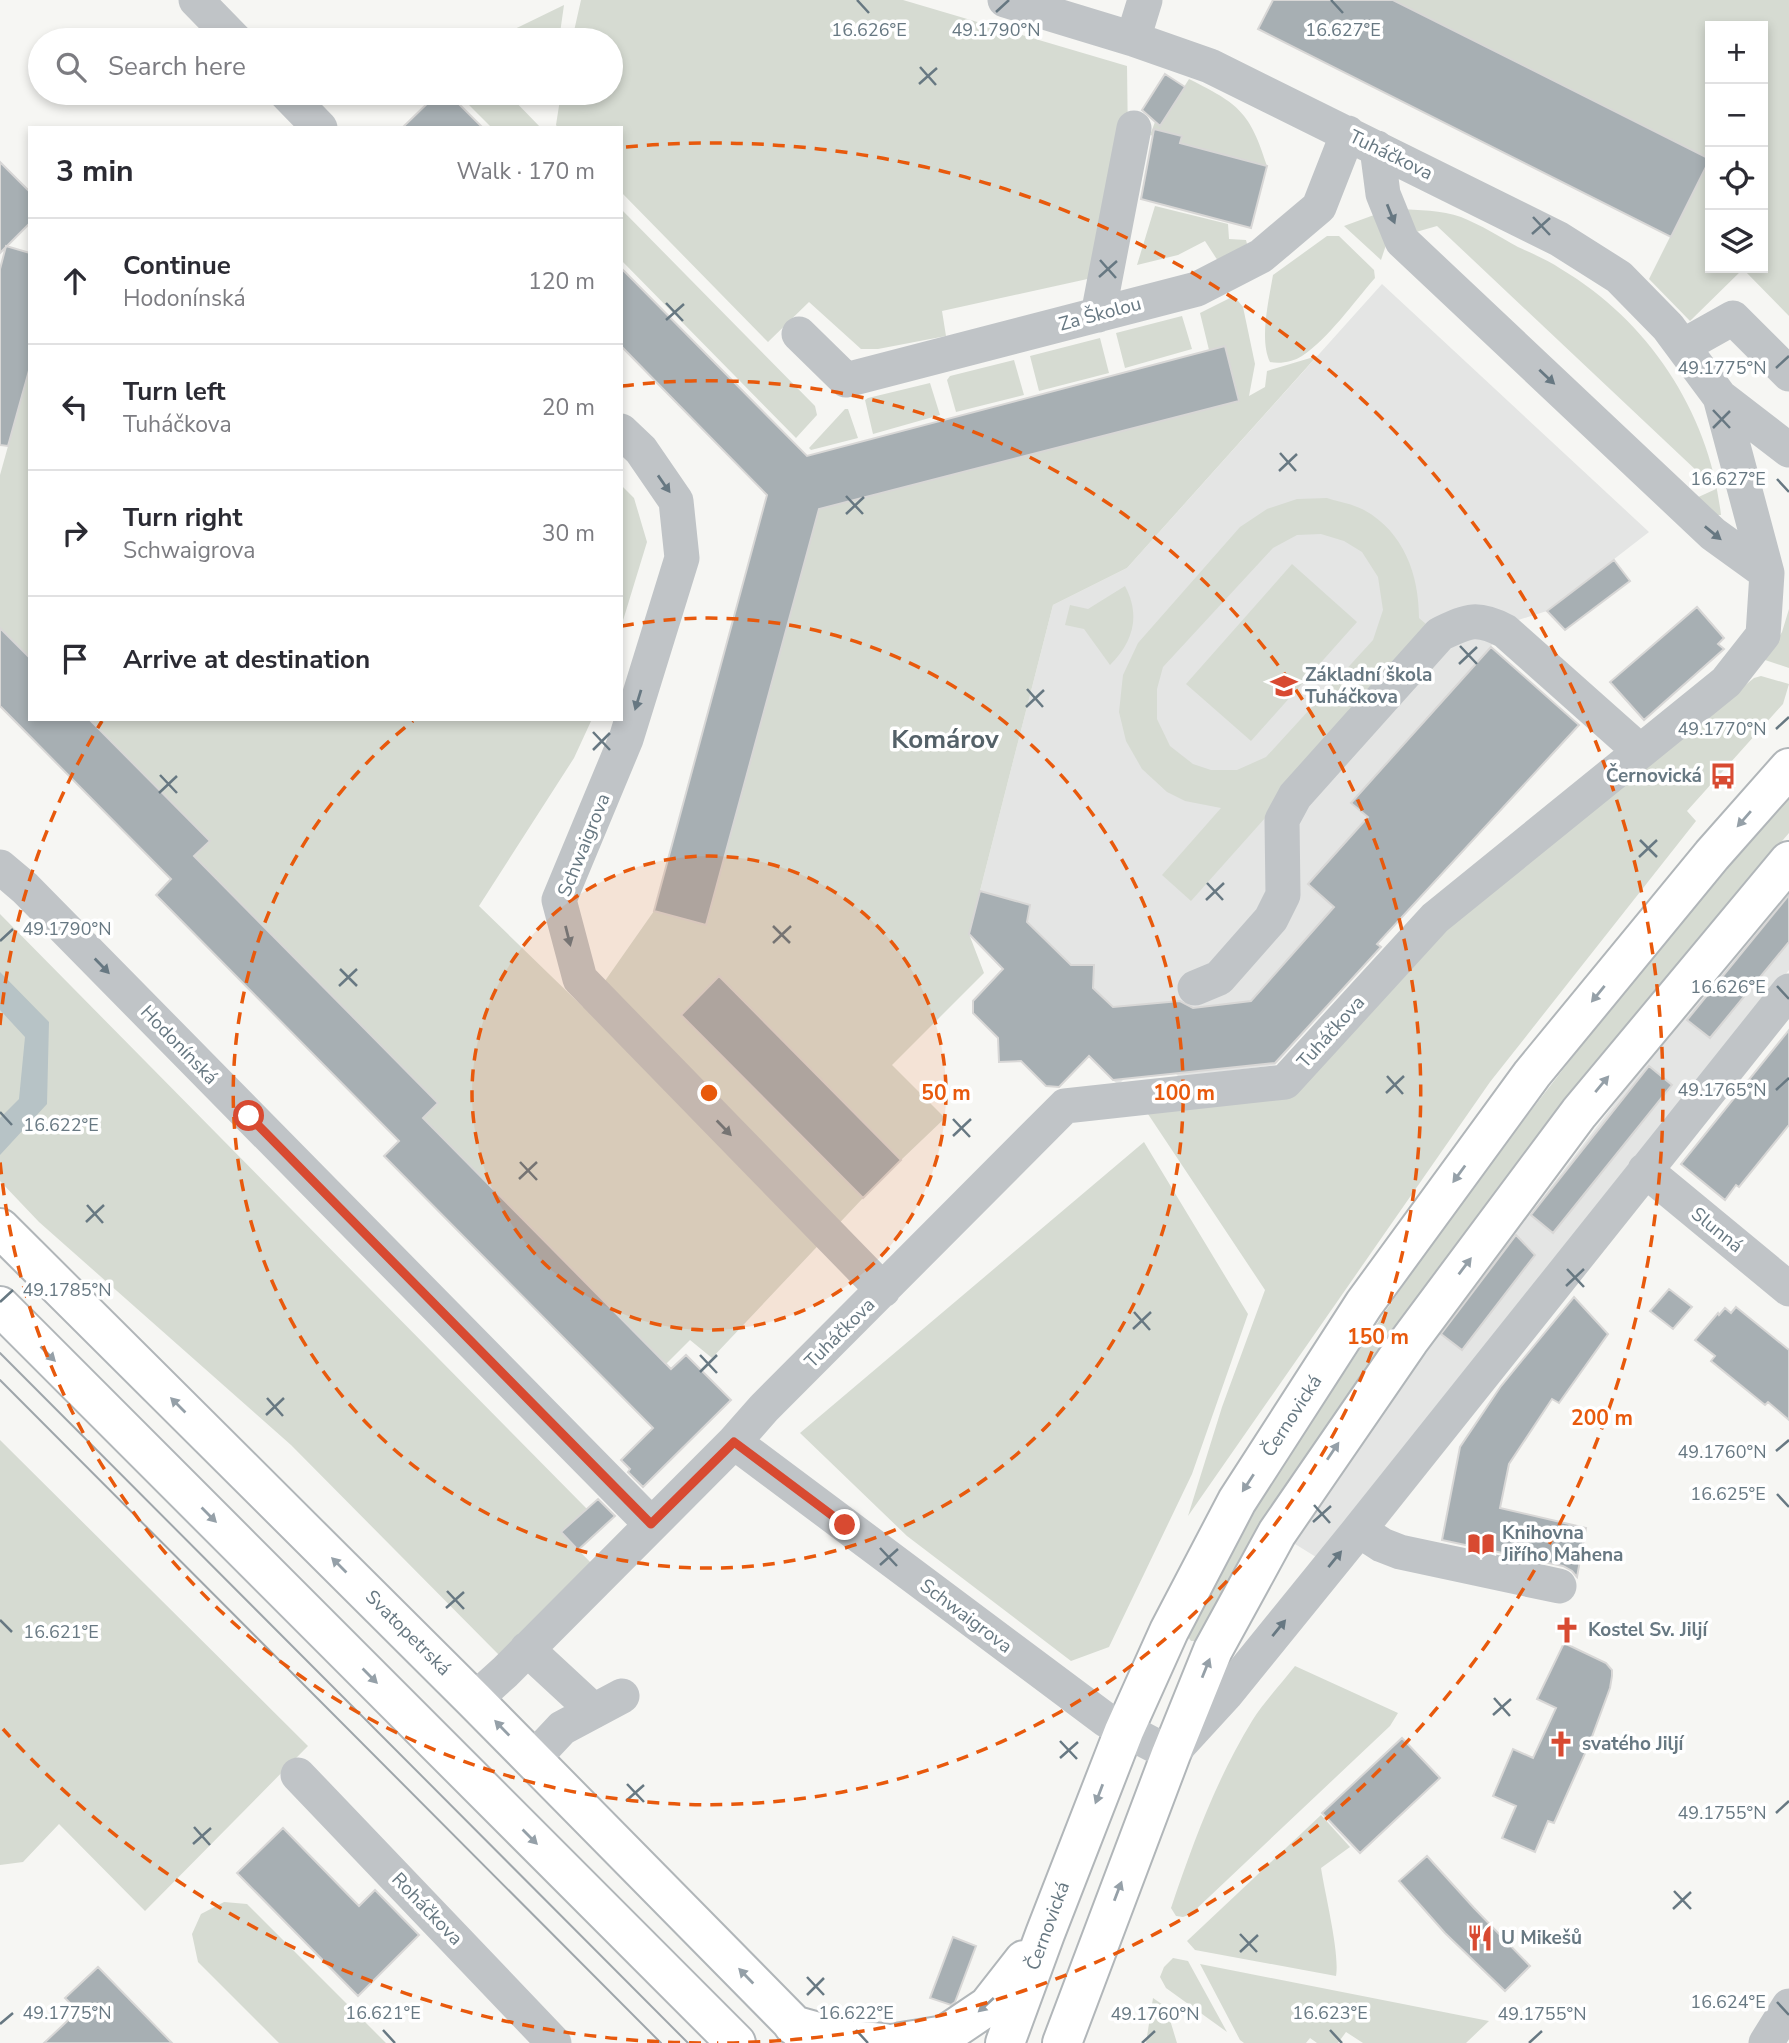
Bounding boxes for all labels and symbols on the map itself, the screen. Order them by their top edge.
text: 16.626°E [831,18,907,42]
text: 49.1790°N [952,18,1040,42]
text: 16.627°E [1305,18,1381,42]
street label: Tuháčkova [1345,124,1437,186]
one-way arrow [1386,204,1397,225]
street label: Za Školou [1056,291,1144,337]
text: 49.1775°N [1678,356,1766,380]
one-way arrow [1538,369,1555,385]
text: 16.627°E [1690,467,1766,491]
one-way arrow [657,475,671,493]
one-way arrow [1703,525,1721,540]
place label: Základní škola Tuháčkova [1305,662,1433,710]
school or university icon: Základní škola Tuháčkova [1269,671,1299,701]
one-way arrow [633,690,643,711]
text: 49.1770°N [1678,717,1766,741]
district label: Komárov [891,722,999,757]
bus stop icon: Černovická [1708,761,1738,791]
place label: Černovická [1606,763,1702,789]
street label: Schwaigrova [551,789,617,901]
one-way arrow [1736,810,1752,828]
text: 49.1790°N [23,917,111,941]
one-way arrow [563,925,574,947]
one-way arrow [93,957,109,974]
text: 16.626°E [1690,975,1766,999]
one-way arrow [1591,985,1606,1002]
street label: Tuháčkova [1291,990,1371,1074]
street label: Hodonínská [134,1000,224,1090]
one-way arrow [1594,1076,1609,1093]
text: 49.1765°N [1678,1078,1766,1102]
text: 50 m [921,1079,971,1107]
text: 100 m [1153,1079,1215,1107]
centre of rings [697,1081,721,1105]
route start [233,1100,264,1131]
text: 16.622°E [23,1113,99,1137]
one-way arrow [715,1119,731,1136]
one-way arrow [1452,1164,1467,1182]
street label: Slunná [1686,1201,1748,1259]
one-way arrow [1457,1257,1472,1275]
text: 49.1785°N [23,1278,111,1302]
street label: Tuháčkova [799,1292,881,1374]
text: 150 m [1347,1323,1409,1351]
one-way arrow [40,1345,56,1362]
street label: Černovická [1256,1370,1328,1462]
one-way arrow [170,1397,187,1413]
text: 200 m [1571,1404,1633,1432]
text: 49.1760°N [1678,1440,1766,1464]
one-way arrow [1326,1442,1340,1460]
one-way arrow [1242,1473,1255,1493]
text: 16.625°E [1690,1482,1766,1506]
one-way arrow [201,1507,217,1523]
route end [829,1509,860,1540]
place label: Knihovna Jiřího Mahena [1501,1520,1623,1568]
library icon: Knihovna Jiřího Mahena [1466,1529,1496,1559]
one-way arrow [1327,1551,1342,1568]
one-way arrow [331,1557,348,1574]
street label: Schwaigrova [915,1573,1017,1659]
street label: Svatopetrská [359,1584,457,1682]
church icon: Kostel Sv. Jiljí [1552,1615,1582,1645]
place label: Kostel Sv. Jiljí [1588,1617,1709,1643]
one-way arrow [1271,1619,1286,1636]
text: 16.621°E [23,1620,99,1644]
one-way arrow [1200,1658,1212,1678]
one-way arrow [361,1667,377,1684]
one-way arrow [493,1719,510,1736]
church icon: svatého Jiljí [1546,1729,1576,1759]
place label: svatého Jiljí [1582,1731,1685,1757]
one-way arrow [1093,1784,1104,1805]
text: 49.1755°N [1678,1801,1766,1825]
one-way arrow [522,1828,538,1845]
street label: Roháčkova [386,1867,468,1951]
street label: Černovická [1020,1878,1076,1974]
one-way arrow [1113,1881,1124,1902]
restaurant icon: U Mikešů [1465,1923,1495,1953]
place label: U Mikešů [1501,1925,1582,1951]
one-way arrow [738,1968,754,1985]
text: 16.624°E [1690,1990,1766,2014]
one-way arrow [977,1997,995,2013]
text: 49.1775°N [23,2001,111,2025]
text: 16.621°E [345,2001,421,2025]
text: 16.622°E [818,2001,894,2025]
text: 16.623°E [1292,2001,1368,2025]
text: 49.1760°N [1111,2002,1199,2026]
text: 49.1755°N [1498,2002,1586,2026]

